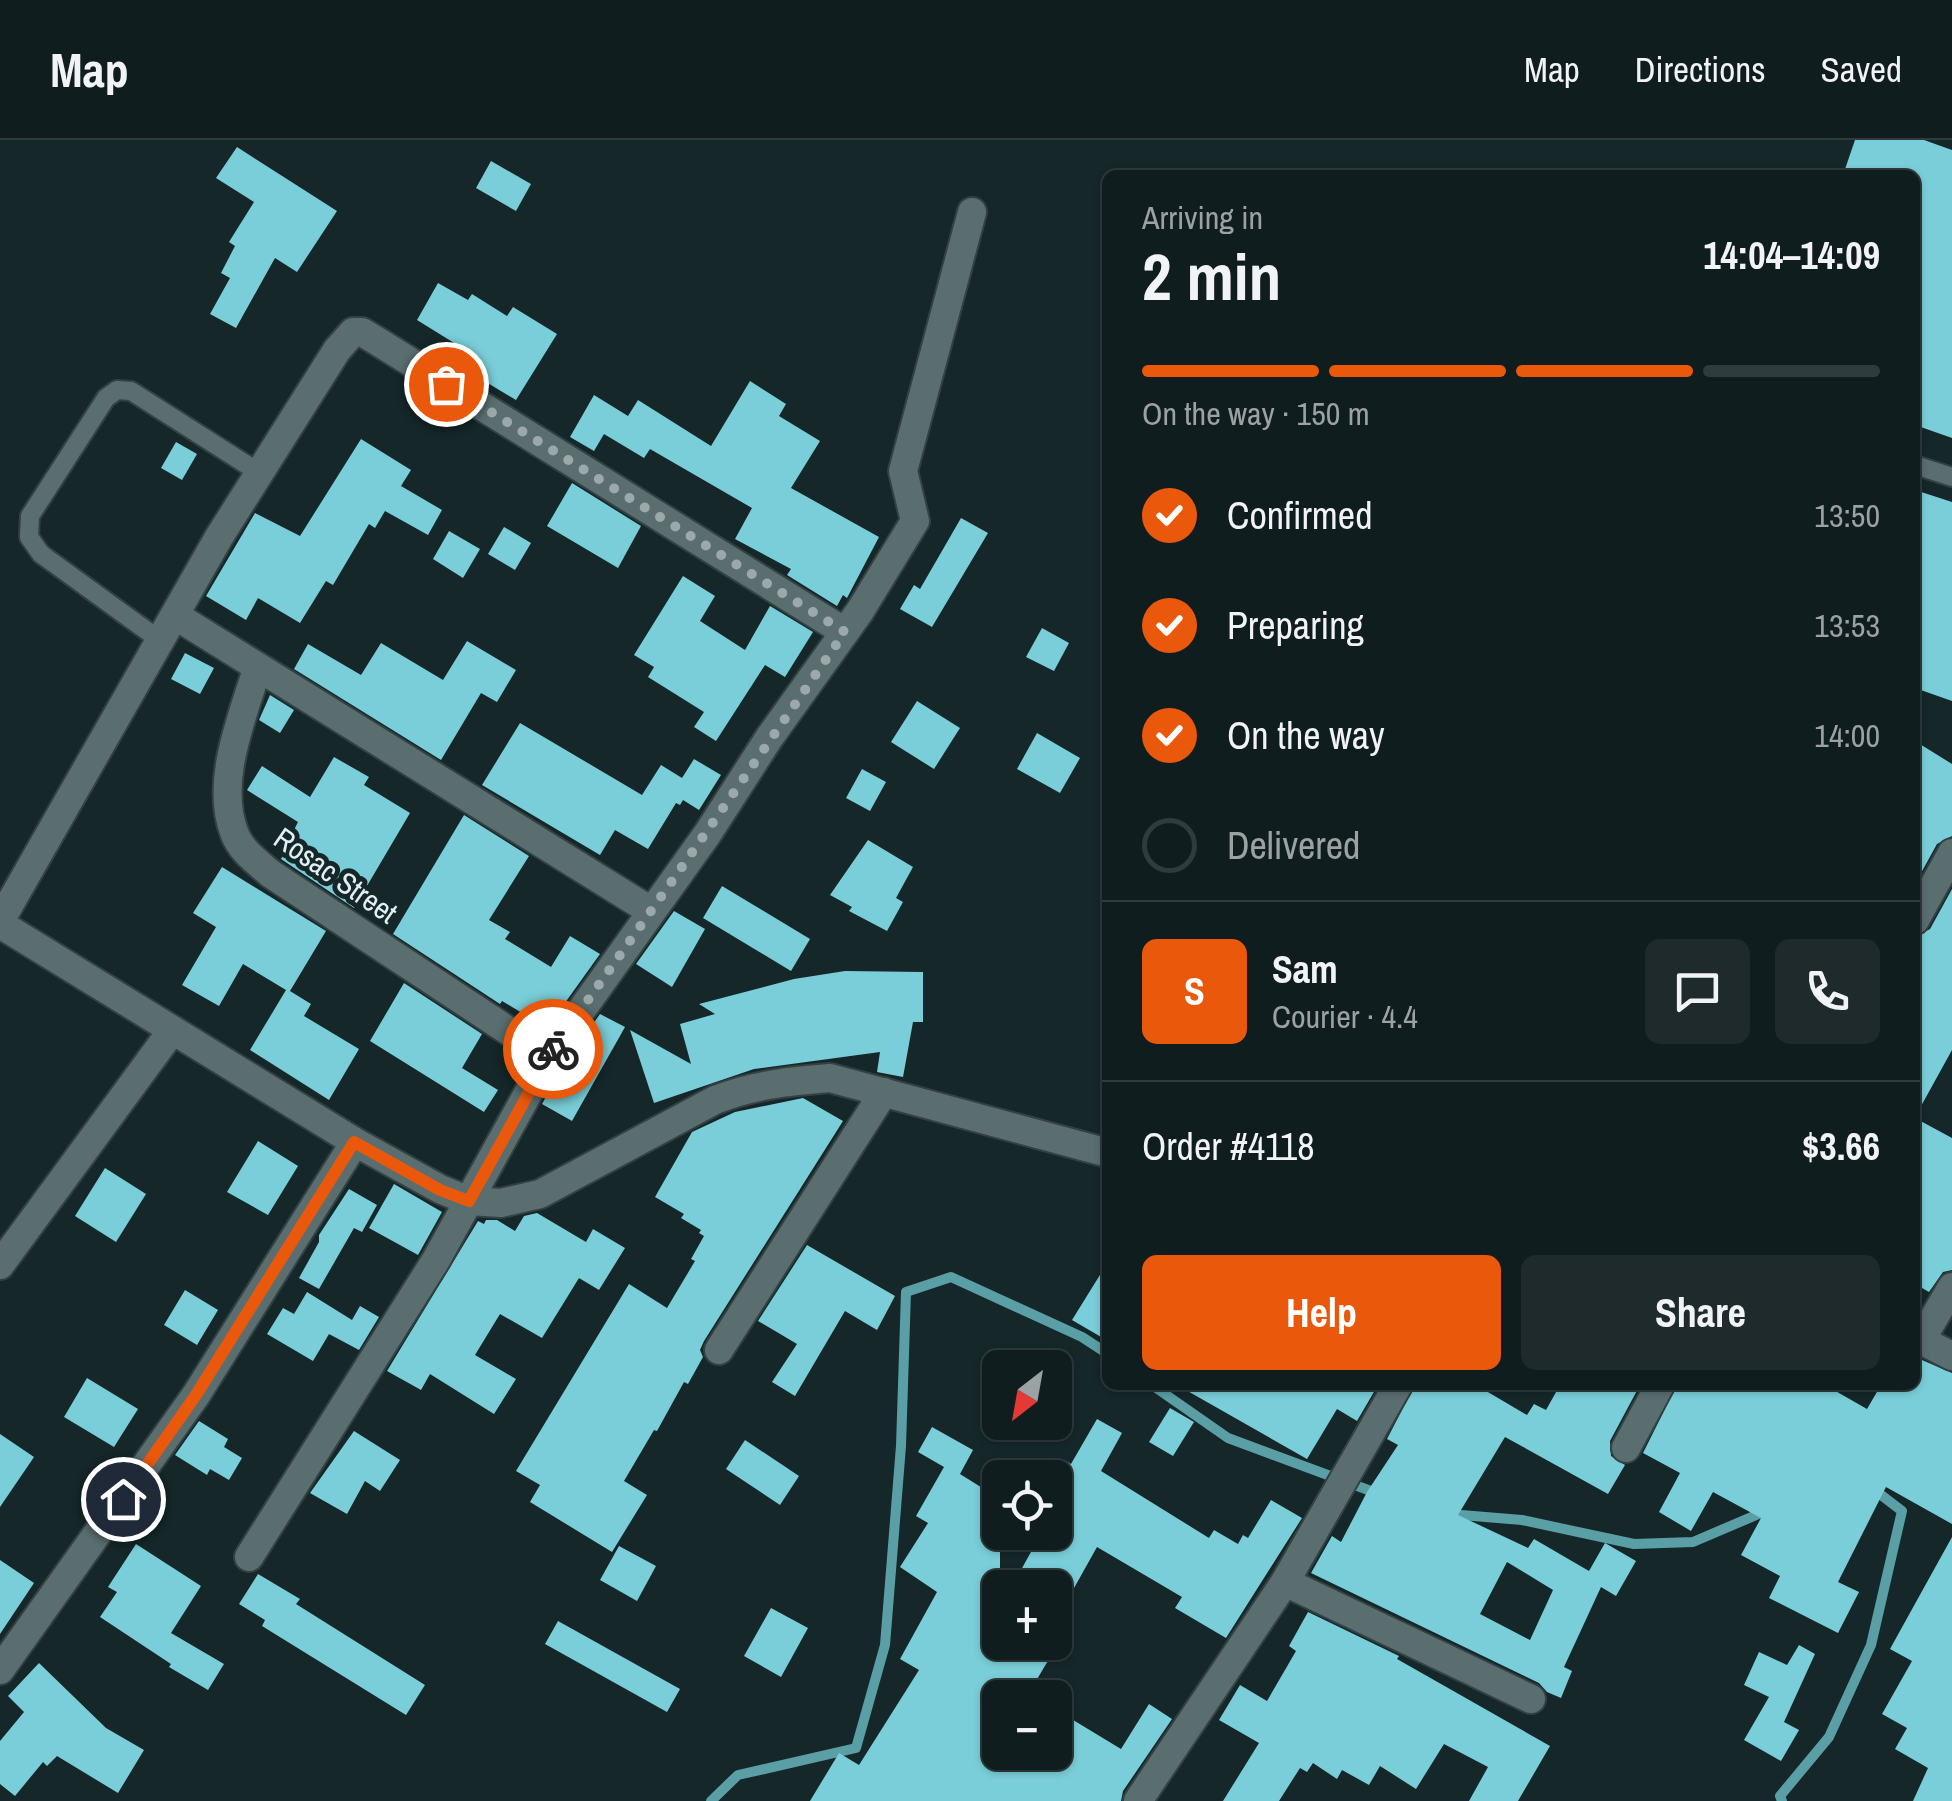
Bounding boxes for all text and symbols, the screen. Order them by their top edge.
text: Map [50,37,129,102]
text: Map [1524,46,1580,93]
text: Directions [1635,46,1766,93]
text: Saved [1821,46,1902,93]
text: Arriving in [1142,196,1263,239]
text: 14:04–14:09 [1703,230,1880,281]
text: 2 min [1142,233,1281,320]
pin [404,342,489,427]
icon: bag [419,357,474,412]
text: On the way · 150 m [1142,392,1370,435]
icon: check [1142,488,1197,543]
text: Confirmed [1227,490,1372,541]
text: 13:50 [1814,494,1880,537]
icon: check [1142,598,1197,653]
text: Preparing [1227,600,1364,651]
text: 13:53 [1814,604,1880,647]
icon: check [1142,708,1197,763]
text: On the way [1227,710,1385,761]
text: 14:00 [1814,714,1880,757]
street label: Rosac Street [266,818,406,932]
text: Delivered [1227,820,1360,871]
button: chat [1645,939,1750,1044]
button: phone [1775,939,1880,1044]
text: Sam [1272,944,1338,995]
text: S [1184,966,1205,1017]
text: Courier · 4.4 [1272,995,1418,1038]
courier [503,999,603,1099]
icon: bike [526,1022,581,1077]
text: Order #4118 [1142,1121,1315,1172]
text: $3.66 [1802,1121,1880,1172]
button: Help [1142,1255,1501,1370]
button: Share [1521,1255,1880,1370]
north arrow [982,1350,1072,1440]
map controls [982,1350,1072,1770]
pin [81,1457,166,1542]
button: locate [982,1460,1072,1550]
icon: home [96,1472,151,1527]
button: + [982,1570,1072,1660]
button: − [982,1680,1072,1770]

